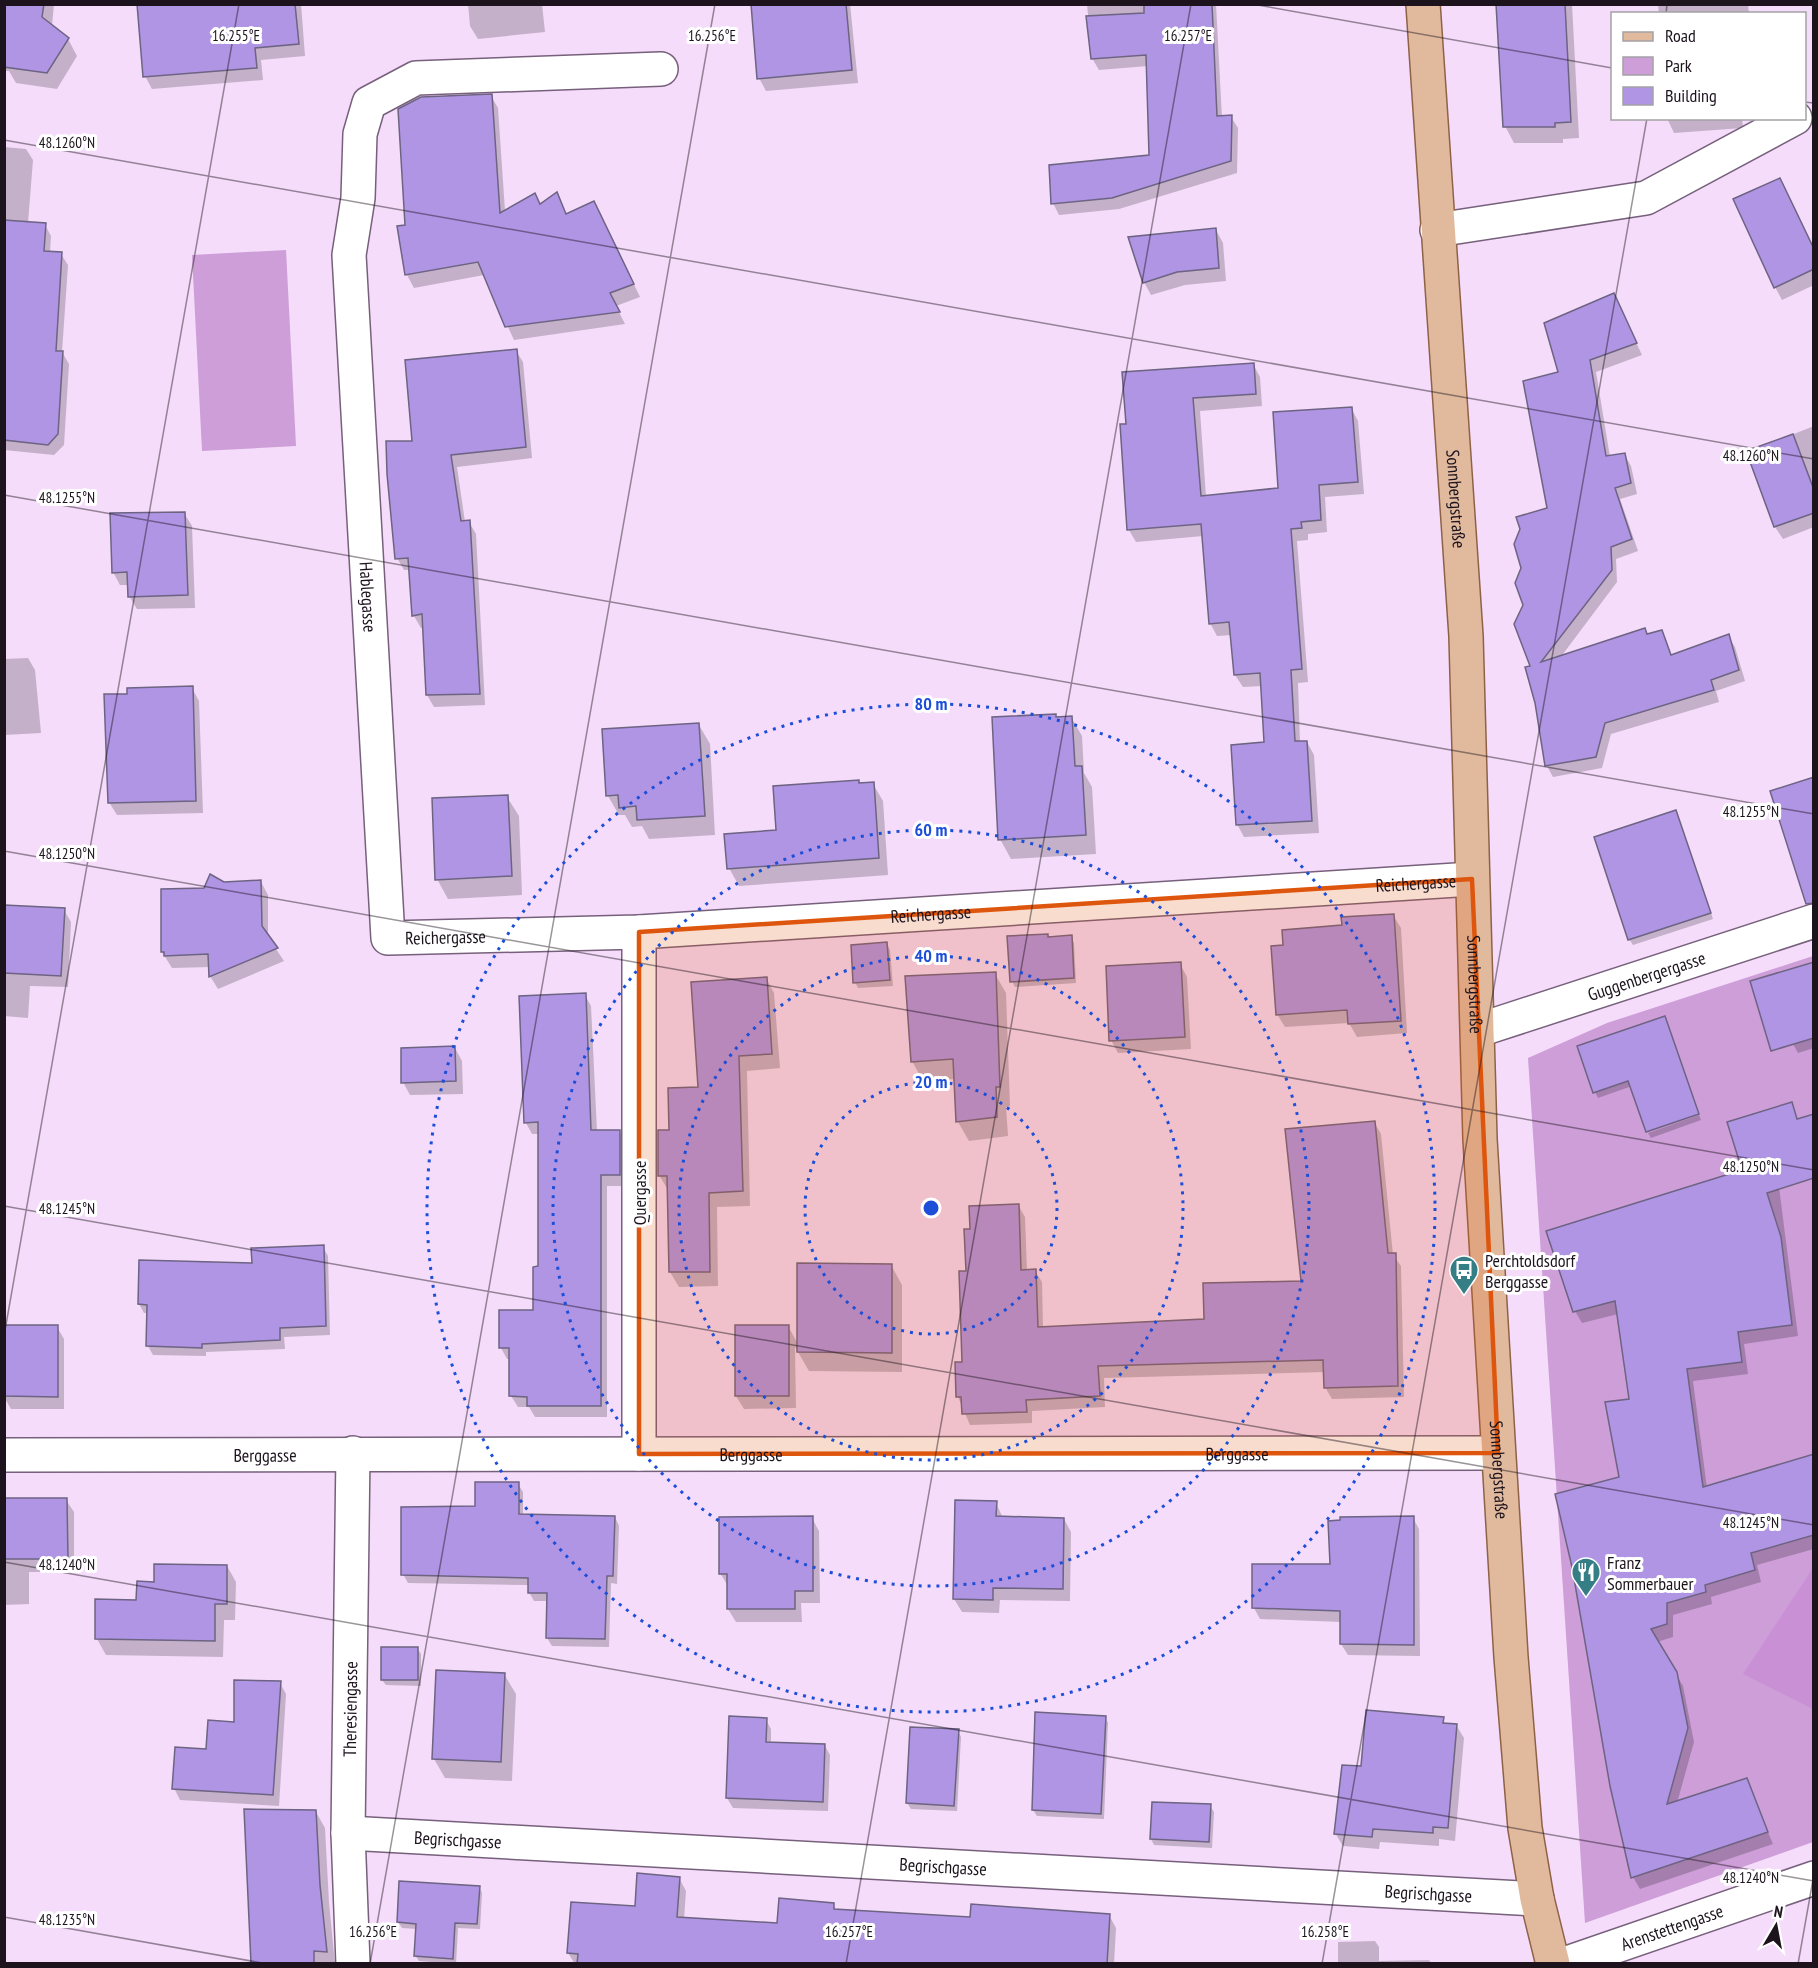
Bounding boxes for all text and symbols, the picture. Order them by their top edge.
legend [1611,12,1806,120]
text: Road [1665,24,1696,47]
text: 16.255°E [212,26,260,45]
text: 16.256°E [688,26,736,45]
text: 16.257°E [1164,26,1212,45]
text: Park [1665,54,1692,77]
text: Building [1665,84,1717,107]
text: 48.1260°N [39,133,95,152]
text: 48.1260°N [1723,446,1779,465]
street label: Sonnbergstraße [1442,449,1471,549]
text: 48.1255°N [39,488,95,507]
street label: Hablegasse [355,561,382,633]
text: 80 m [915,692,947,715]
text: 48.1255°N [1723,802,1779,821]
text: 60 m [915,818,947,841]
text: 48.1250°N [39,844,95,863]
street label: Reichergasse [1375,869,1457,897]
street label: Reichergasse [890,899,972,927]
street label: Reichergasse [405,924,486,949]
street label: Sonnbergstraße [1463,935,1489,1034]
text: 40 m [915,944,947,967]
street label: Guggenbergergasse [1585,946,1708,1005]
text: 20 m [915,1070,947,1093]
text: 48.1250°N [1723,1157,1779,1176]
street label: Quergasse [628,1161,651,1225]
centre of rings [921,1198,941,1218]
text: 48.1245°N [39,1199,95,1218]
place label: Perchtoldsdorf Berggasse [1485,1249,1576,1293]
bus stop icon: Perchtoldsdorf Berggasse [1448,1254,1480,1296]
street label: Sonnbergstraße [1485,1420,1514,1520]
street label: Berggasse [719,1442,783,1466]
street label: Berggasse [1205,1442,1269,1465]
street label: Berggasse [233,1443,297,1466]
text: 48.1245°N [1723,1513,1779,1532]
place label: Franz Sommerbauer [1607,1551,1694,1595]
text: 48.1240°N [39,1555,95,1574]
restaurant icon: Franz Sommerbauer [1570,1556,1602,1598]
street label: Theresiengasse [338,1661,362,1757]
street label: Begrischgasse [414,1825,502,1853]
street label: Begrischgasse [899,1852,987,1880]
text: 48.1240°N [1723,1868,1779,1887]
street label: Begrischgasse [1384,1879,1473,1907]
north arrow [1746,1896,1806,1956]
street label: Arenstettengasse [1618,1899,1726,1955]
text: N [1773,1901,1785,1922]
text: 48.1235°N [39,1910,95,1929]
text: 16.256°E [349,1922,397,1941]
text: 16.257°E [825,1922,873,1941]
text: 16.258°E [1301,1922,1349,1941]

